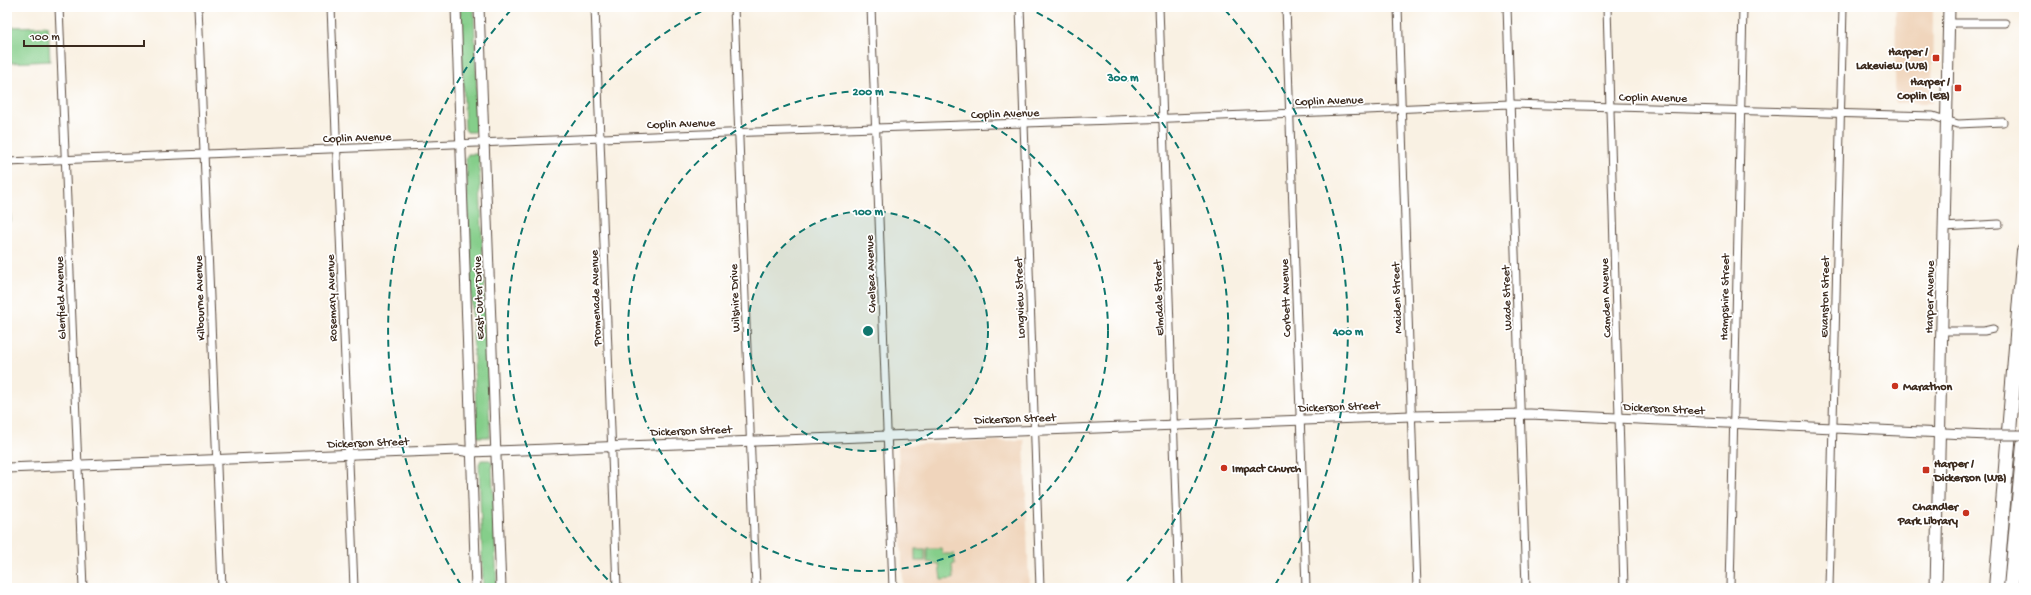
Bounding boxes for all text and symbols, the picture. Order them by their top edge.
scale bar [24,22,144,48]
text: 100 m [29,31,60,45]
place label: Harper / Lakeview (WB) [1856,46,1929,74]
marker: Harper / Lakeview (WB) [1931,53,1941,63]
text: 300 m [1106,72,1139,86]
place label: Harper / Coplin (EB) [1896,76,1951,104]
marker: Harper / Coplin (EB) [1953,83,1963,93]
text: 200 m [853,86,884,100]
street label: Coplin Avenue [1619,91,1688,107]
street label: Coplin Avenue [1295,94,1364,110]
street label: Coplin Avenue [971,107,1040,123]
street label: Coplin Avenue [647,117,716,133]
street label: Coplin Avenue [323,131,392,147]
text: 100 m [852,206,883,220]
street label: Chelsea Avenue [864,234,880,313]
street label: Promenade Avenue [588,249,606,347]
street label: Hampshire Street [1718,252,1734,340]
street label: Rosemary Avenue [324,253,342,342]
street label: Kilbourne Avenue [192,254,209,341]
street label: Glenfield Avenue [54,255,70,340]
street label: East Outer Drive [472,255,488,340]
street label: Evanston Street [1818,255,1834,338]
street label: Longview Street [1013,256,1029,339]
street label: Camden Avenue [1599,257,1615,338]
street label: Corbett Avenue [1279,258,1295,337]
street label: Elmdale Street [1152,259,1168,336]
street label: Harper Avenue [1923,260,1939,334]
street label: Maiden Street [1390,261,1406,334]
street label: Wilshire Drive [728,263,744,332]
street label: Wade Street [1500,264,1516,331]
centre of rings [861,324,875,338]
text: 400 m [1332,326,1364,340]
marker: Marathon [1890,381,1900,391]
place label: Marathon [1903,381,1952,395]
street label: Dickerson Street [1297,400,1381,416]
street label: Dickerson Street [1622,401,1706,419]
street label: Dickerson Street [973,412,1057,428]
street label: Dickerson Street [649,424,733,440]
street label: Dickerson Street [326,436,410,452]
place label: Harper / Dickerson (WB) [1933,458,2007,486]
marker: Impact Church [1219,463,1229,473]
place label: Impact Church [1232,463,1302,477]
marker: Harper / Dickerson (WB) [1921,465,1931,475]
place label: Chandler Park Library [1897,501,1960,529]
marker: Chandler Park Library [1961,508,1971,518]

